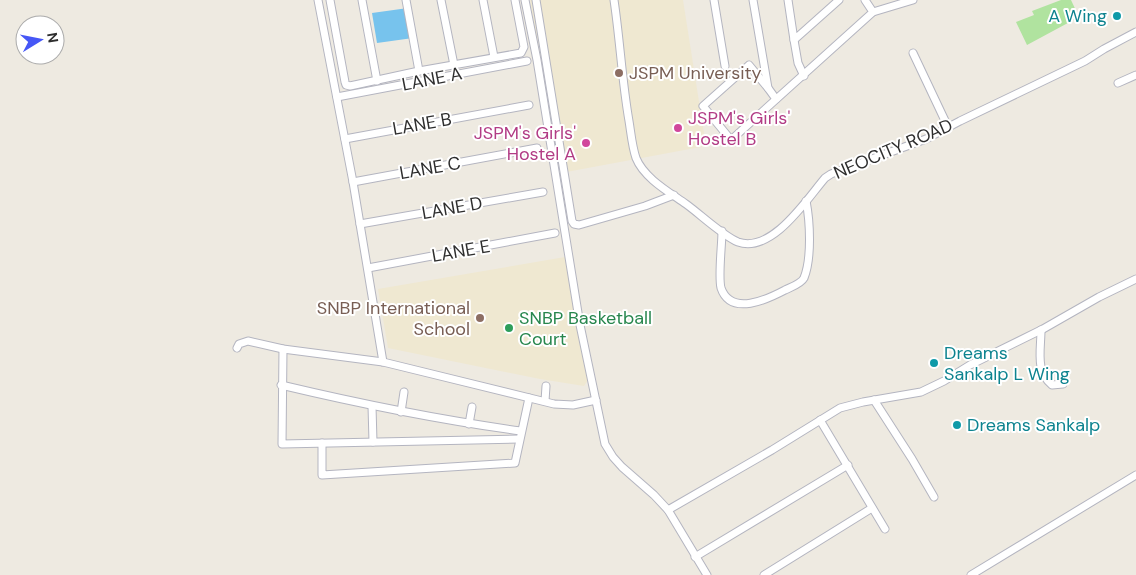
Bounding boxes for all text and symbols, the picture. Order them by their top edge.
place label: A Wing [1048,4,1107,28]
marker: A Wing [1111,10,1123,22]
north arrow [15,15,65,65]
text: N [43,31,63,44]
street label: LANE A [400,61,464,97]
place label: JSPM University [629,61,762,85]
marker: JSPM University [613,67,625,79]
place label: JSPM's Girls' Hostel B [688,106,790,151]
street label: LANE B [391,107,454,141]
street label: NEOCITY ROAD [830,113,956,185]
place label: JSPM's Girls' Hostel A [474,121,576,166]
marker: JSPM's Girls' Hostel B [672,122,684,134]
marker: JSPM's Girls' Hostel A [580,137,592,149]
street label: LANE C [398,151,463,185]
street label: LANE D [420,191,484,225]
street label: LANE E [430,234,492,268]
place label: SNBP International School [317,296,470,341]
place label: SNBP Basketball Court [519,306,652,351]
marker: SNBP International School [474,312,486,324]
marker: SNBP Basketball Court [503,322,515,334]
place label: Dreams Sankalp L Wing [944,341,1070,386]
marker: Dreams Sankalp L Wing [928,357,940,369]
place label: Dreams Sankalp [967,413,1100,437]
marker: Dreams Sankalp [951,419,963,431]

